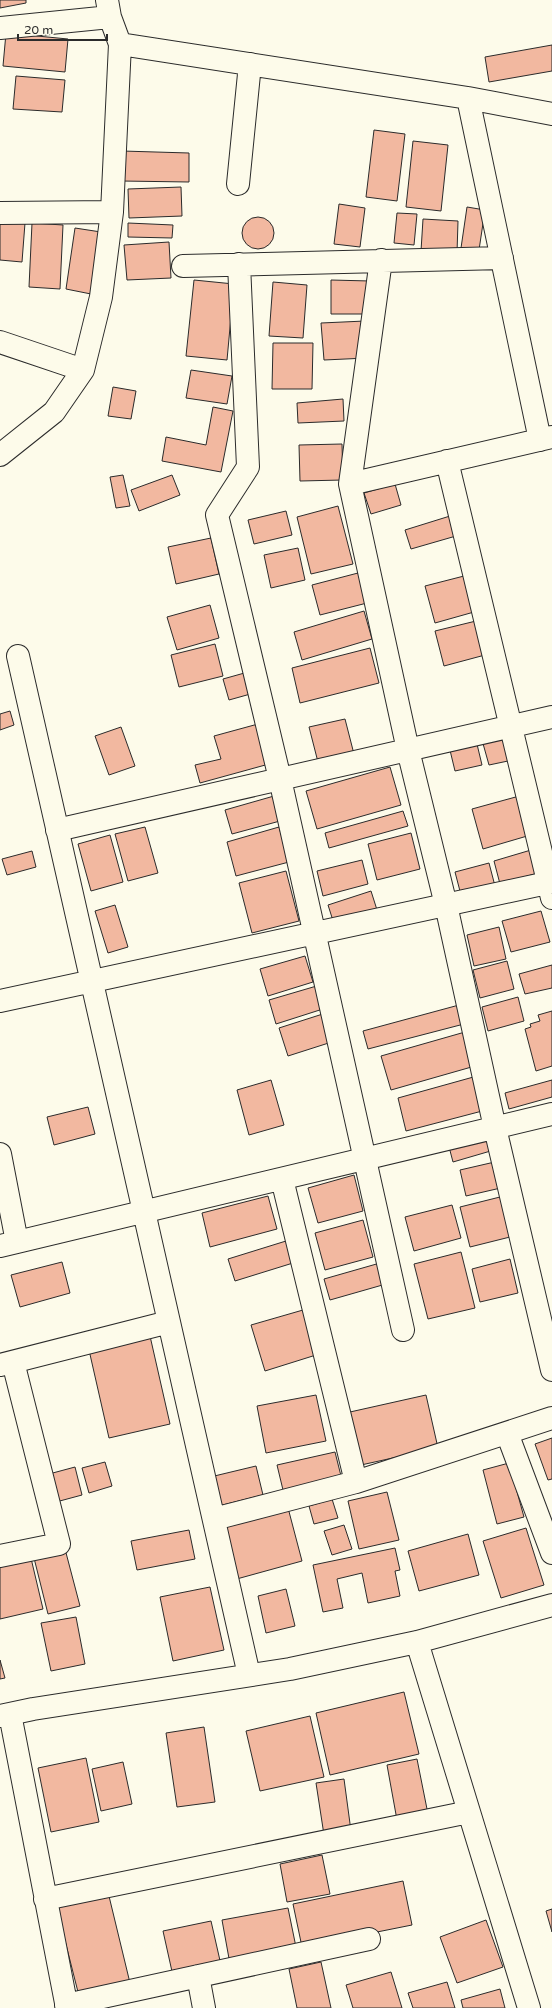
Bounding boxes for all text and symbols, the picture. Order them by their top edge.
scale bar [18,16,107,42]
text: 20 m [24,23,53,37]

